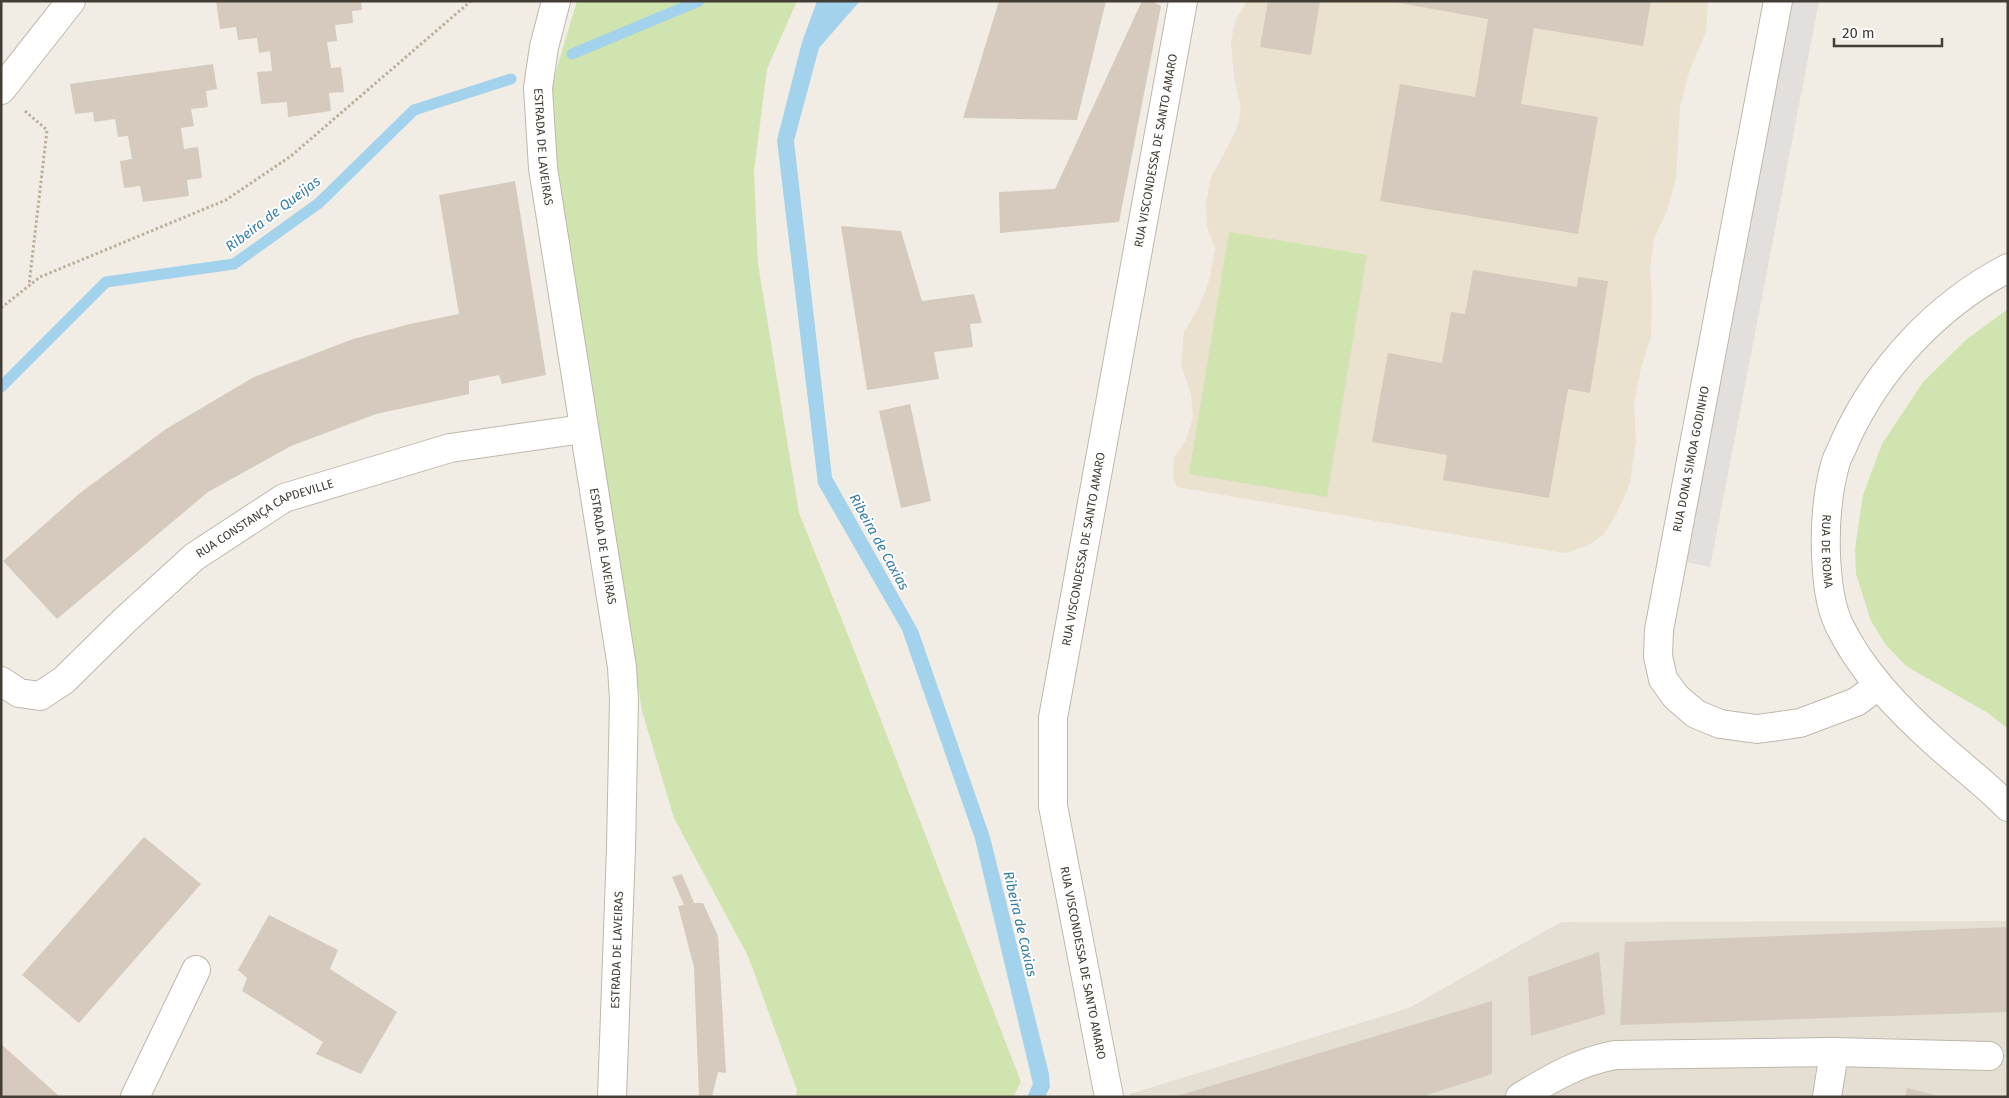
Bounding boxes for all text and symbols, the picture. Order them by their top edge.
scale bar [1834,15,1942,47]
text: 20 m [1842,24,1875,42]
street label: RUA VISCONDESSA DE SANTO AMARO [1131,53,1180,249]
street label: ESTRADA DE LAVEIRAS [531,88,556,207]
water label: Ribeira de Queijas [222,173,324,255]
street label: RUA DONA SIMOA GODINHO [1670,385,1712,533]
street label: RUA VISCONDESSA DE SANTO AMARO [1059,451,1108,647]
street label: RUA CONSTANÇA CAPDEVILLE [193,476,335,561]
street label: ESTRADA DE LAVEIRAS [587,487,619,606]
water label: Ribeira de Caxias [845,491,913,594]
street label: RUA DE ROMA [1819,514,1836,589]
street label: RUA VISCONDESSA DE SANTO AMARO [1057,865,1109,1061]
water label: Ribeira de Caxias [1000,870,1041,979]
street label: ESTRADA DE LAVEIRAS [608,890,626,1009]

